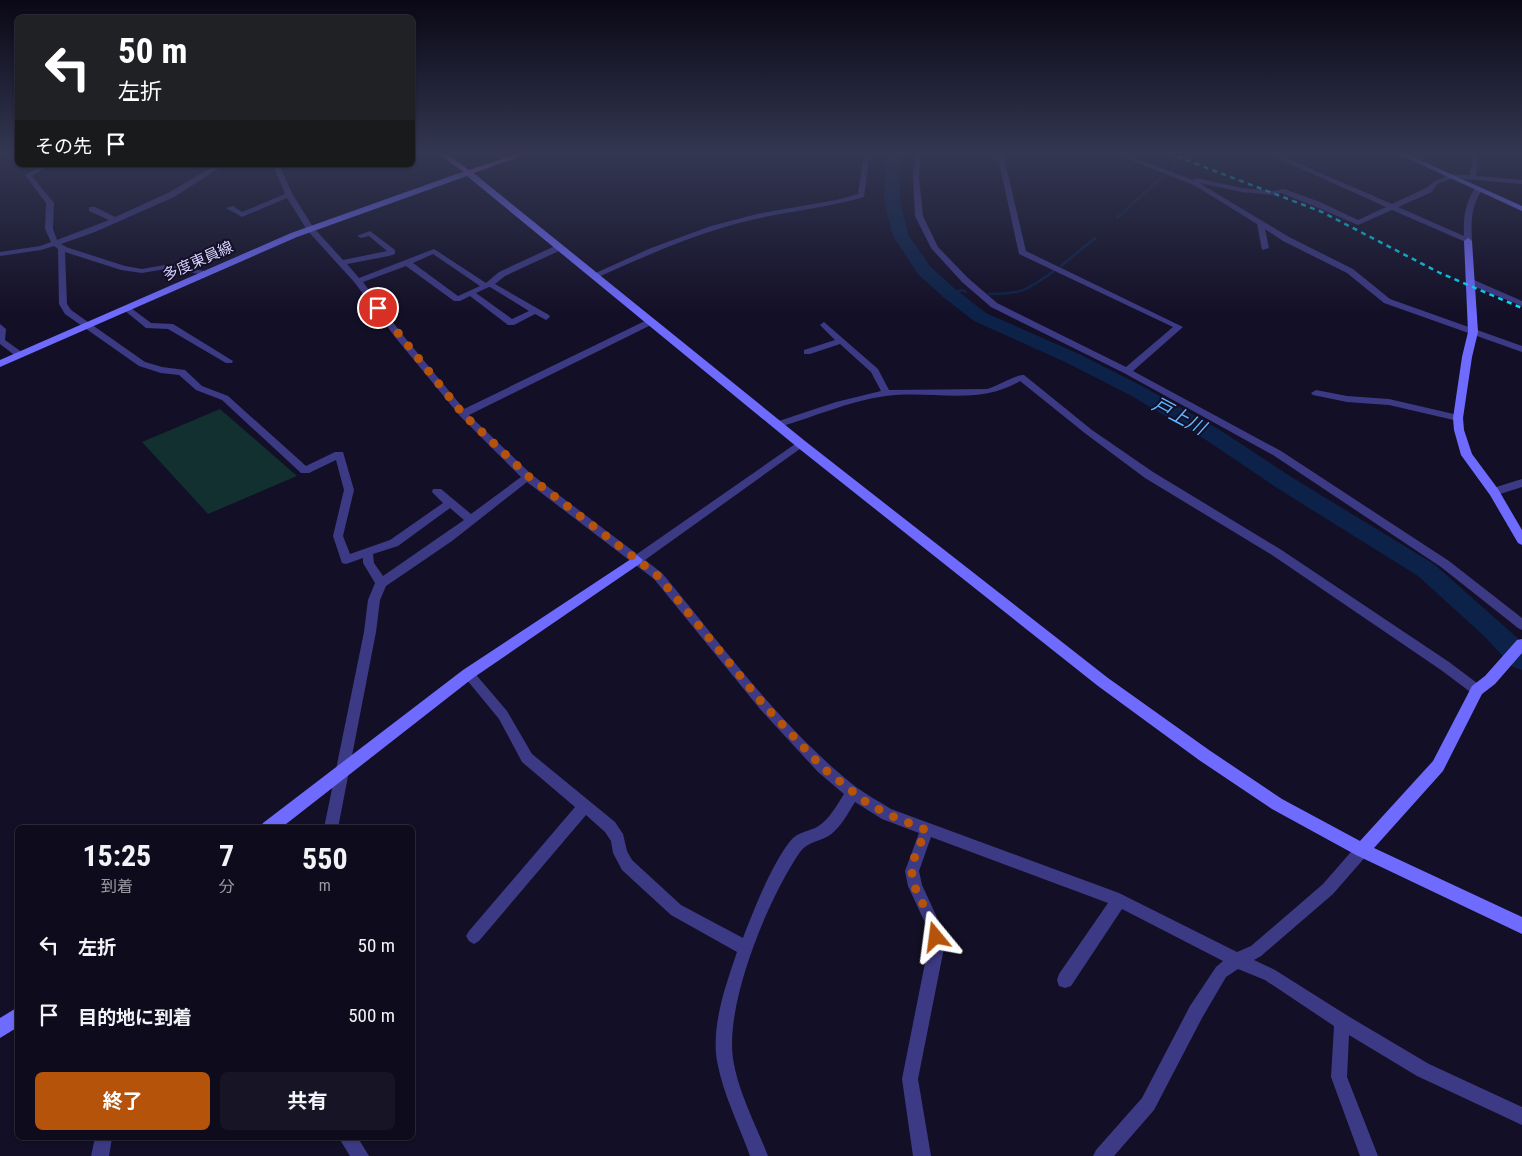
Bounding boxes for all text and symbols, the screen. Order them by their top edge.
text: 50 m [118,31,187,72]
icon: left [35,35,100,100]
text: 左折 [118,79,162,104]
icon: arrive [102,130,130,158]
text: その先 [35,135,92,158]
street label: 多度東員線 [160,238,236,284]
pin [357,287,399,329]
icon: arrive [364,294,392,322]
water label: 戸上川 [1148,392,1211,440]
text: 15:25 [82,838,151,873]
text: 7 [219,838,234,873]
text: 550 [302,841,348,876]
text: m [319,876,331,895]
text: 到着 [101,877,133,896]
text: 分 [219,877,235,896]
position arrow [909,910,961,962]
icon: left [35,931,63,959]
text: 50 m [358,934,395,957]
text: 左折 [78,936,116,959]
icon: arrive [35,1001,63,1029]
text: 500 m [348,1004,395,1027]
text: 目的地に到着 [78,1006,192,1029]
button: 終了 [35,1072,210,1130]
button: 共有 [220,1072,395,1130]

